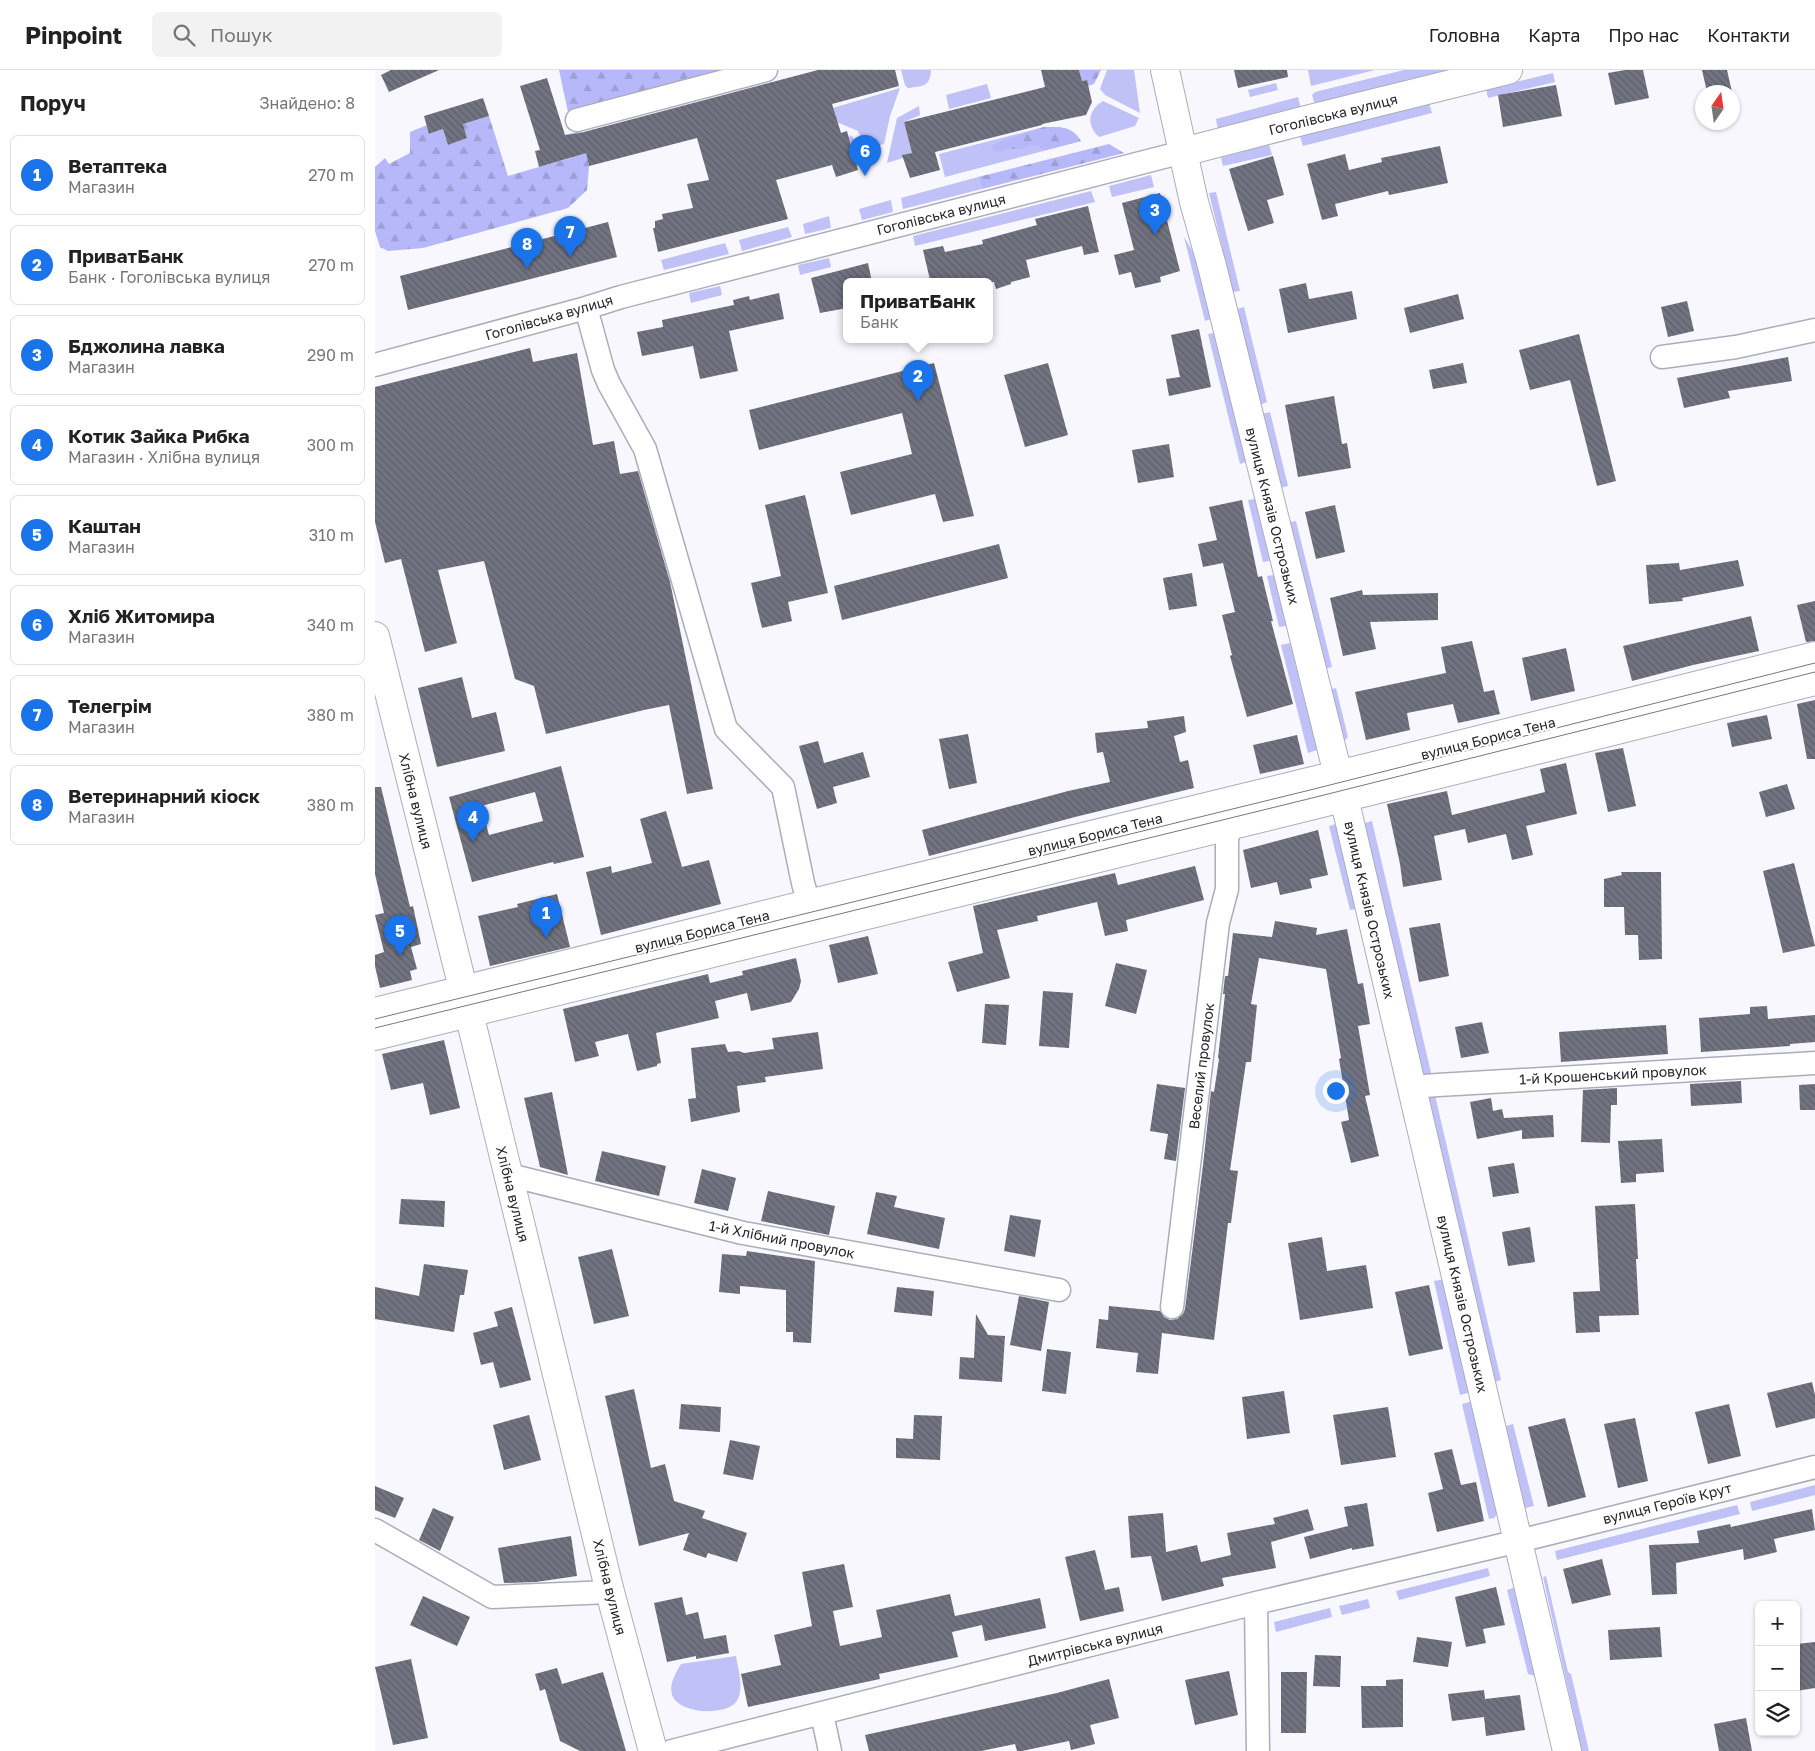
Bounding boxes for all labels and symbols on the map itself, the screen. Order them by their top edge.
north arrow [1695,85,1740,130]
street label: Гоголівська вулиця [1267,90,1399,138]
pin: 6 [849,135,881,176]
street label: Гоголівська вулиця [875,190,1007,238]
pin: 3 [1139,194,1171,235]
pin: 7 [554,216,586,257]
pin: 8 [511,228,543,269]
street label: Гоголівська вулиця [483,291,615,343]
pin: 2 [902,360,934,401]
street label: вулиця Князів Острозьких [1243,426,1303,607]
street label: вулиця Бориса Тена [1419,713,1557,763]
street label: Хлібна вулиця [396,751,436,851]
pin: 4 [457,801,489,842]
street label: вулиця Бориса Тена [1026,809,1164,859]
street label: вулиця Князів Острозьких [1341,819,1399,1001]
pin: 1 [530,897,562,938]
street label: вулиця Бориса Тена [633,906,771,956]
pin: 5 [384,915,416,956]
street label: Веселий провулок [1185,1002,1217,1130]
street label: 1-й Крошенський провулок [1519,1061,1707,1087]
your location [1323,1078,1349,1104]
street label: Хлібна вулиця [493,1144,533,1244]
street label: вулиця Князів Острозьких [1434,1213,1492,1395]
street label: 1-й Хлібний провулок [708,1217,856,1261]
street label: вулиця Героїв Крут [1601,1479,1733,1527]
street label: Хлібна вулиця [590,1537,630,1637]
street label: Дмитрівська вулиця [1026,1619,1164,1669]

